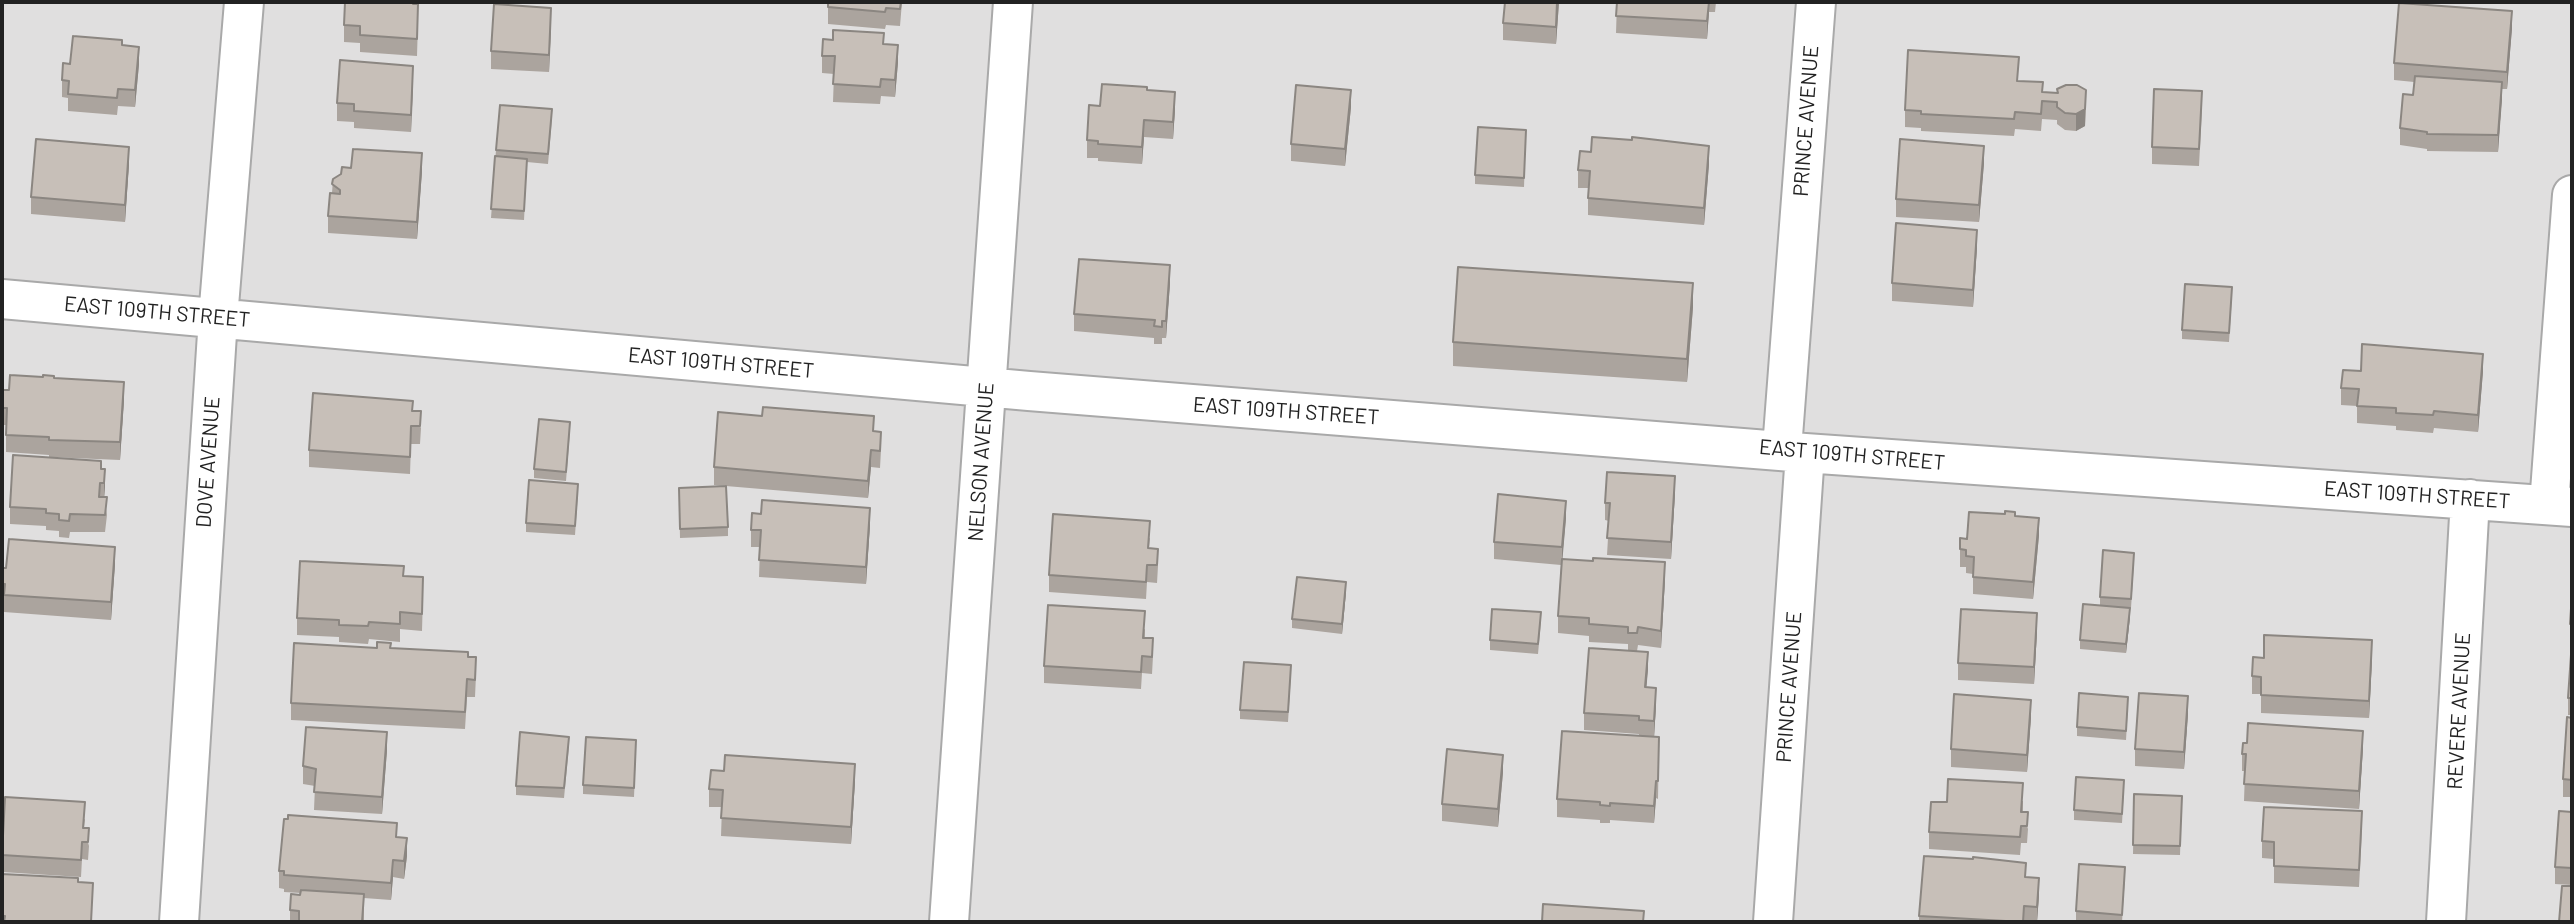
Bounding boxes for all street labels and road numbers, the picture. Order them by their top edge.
street label: PRINCE AVENUE [1788,45,1824,197]
street label: EAST 109TH STREET [63,291,251,333]
street label: EAST 109TH STREET [627,342,815,384]
street label: NELSON AVENUE [963,382,999,542]
street label: EAST 109TH STREET [1192,392,1380,430]
street label: DOVE AVENUE [191,395,225,529]
street label: EAST 109TH STREET [1758,434,1946,476]
street label: EAST 109TH STREET [2323,476,2511,514]
street label: PRINCE AVENUE [1771,611,1807,763]
street label: REVERE AVENUE [2442,632,2476,790]

